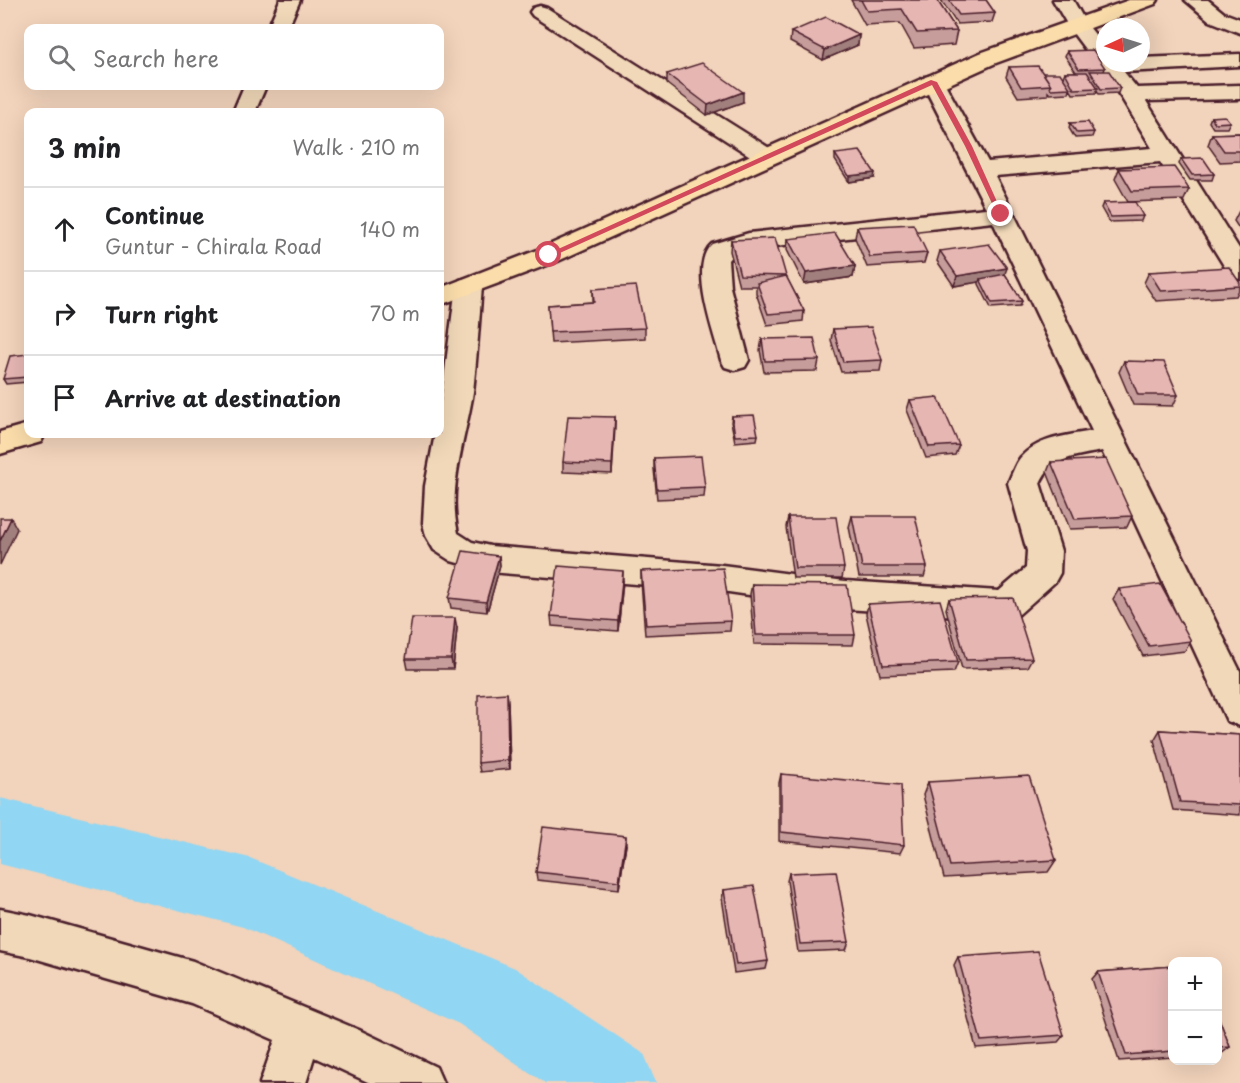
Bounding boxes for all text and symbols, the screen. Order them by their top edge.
north arrow [1096,18,1150,72]
search box [24,24,444,90]
icon: search [45,41,78,74]
text: Search here [93,41,219,74]
text: 3 min [48,128,121,167]
text: Walk · 210 m [293,132,420,162]
text: Continue [105,198,204,231]
route end [987,200,1013,226]
icon: ahead [48,213,81,246]
text: 140 m [360,214,420,244]
text: Guntur - Chirala Road [105,231,322,261]
route start [535,241,561,267]
icon: right [48,297,81,330]
text: Turn right [105,297,218,330]
text: 70 m [370,298,420,328]
icon: arrive [48,381,81,414]
text: Arrive at destination [105,381,341,414]
map controls [1168,957,1222,1065]
button: + [1168,957,1222,1011]
button: − [1168,1011,1222,1065]

